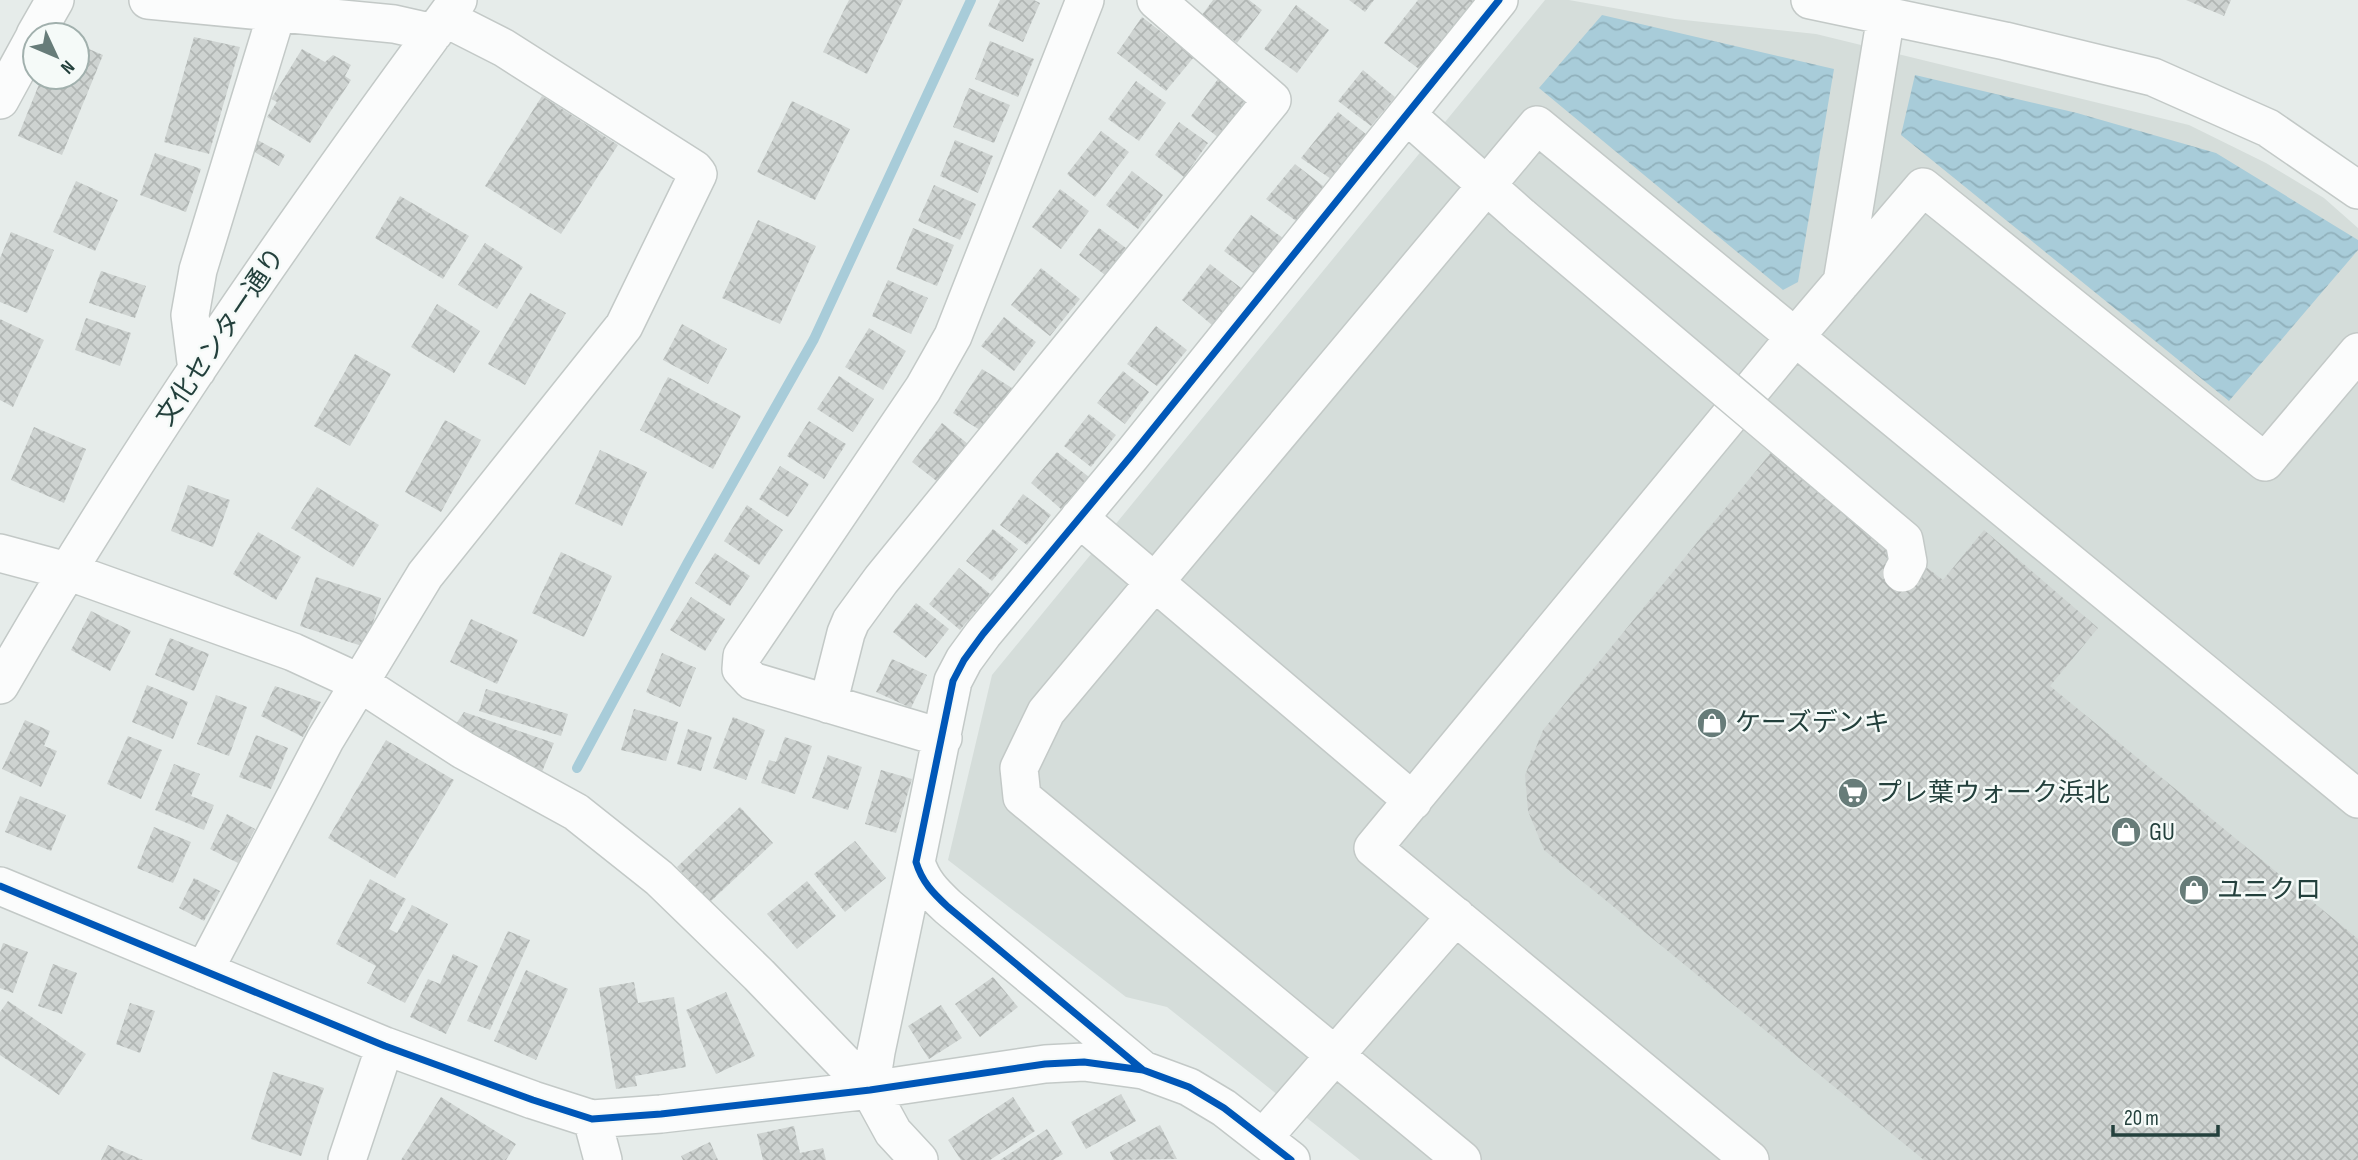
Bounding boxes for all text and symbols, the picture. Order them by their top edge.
north arrow [21,21,91,91]
text: N [55,55,79,78]
street label: 文化センター通り [150,242,292,432]
shop icon: ケーズデンキ [1695,706,1729,740]
place label: ケーズデンキ [1735,708,1890,739]
supermarket icon: プレ葉ウォーク浜北 [1836,776,1870,810]
place label: プレ葉ウォーク浜北 [1876,778,2110,809]
shop icon: GU [2109,815,2143,849]
place label: GU [2149,817,2175,848]
shop icon: ユニクロ [2177,873,2211,907]
place label: ユニクロ [2217,875,2321,906]
scale bar [2113,1094,2218,1138]
text: 20 m [2124,1106,2159,1131]

